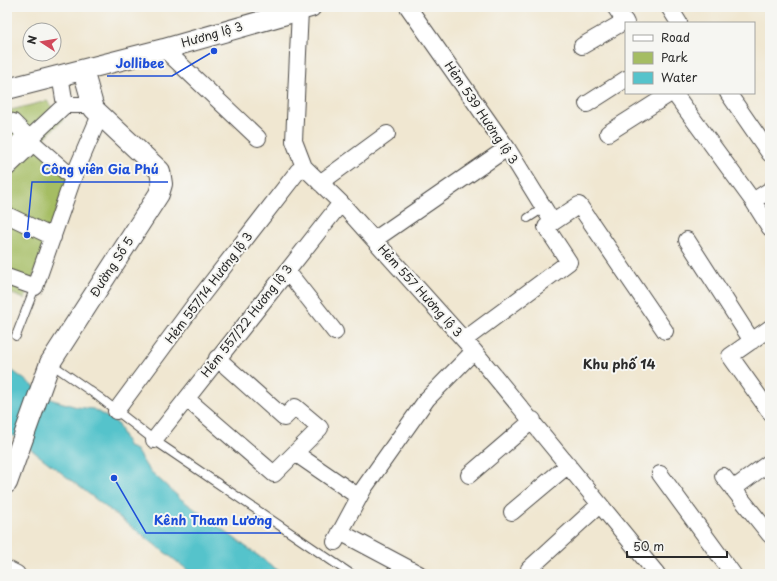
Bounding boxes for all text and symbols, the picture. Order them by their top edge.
street label: Hương lộ 3 [179,17,245,51]
north arrow [22,22,62,62]
legend [625,22,755,94]
text: Road [661,28,690,46]
text: N [23,34,41,46]
text: Park [661,48,688,66]
callout: Jollibee [107,51,172,76]
text: Jollibee [116,53,164,72]
street label: Hẻm 539 Hương lộ 3 [441,58,523,167]
text: Water [661,68,698,86]
callout: Công viên Gia Phú [32,157,168,182]
text: Công viên Gia Phú [41,159,159,178]
street label: Hẻm 557/14 Hương lộ 3 [160,228,256,347]
street label: Đường Số 5 [85,233,137,300]
street label: Hẻm 557 Hương lộ 3 [374,240,467,341]
street label: Hẻm 557/22 Hương lộ 3 [196,260,296,381]
district label: Khu phố 14 [583,354,655,373]
callout: Kênh Tham Lương [146,508,281,533]
text: Kênh Tham Lương [154,510,272,529]
scale bar [627,533,727,559]
text: 50 m [633,537,664,555]

